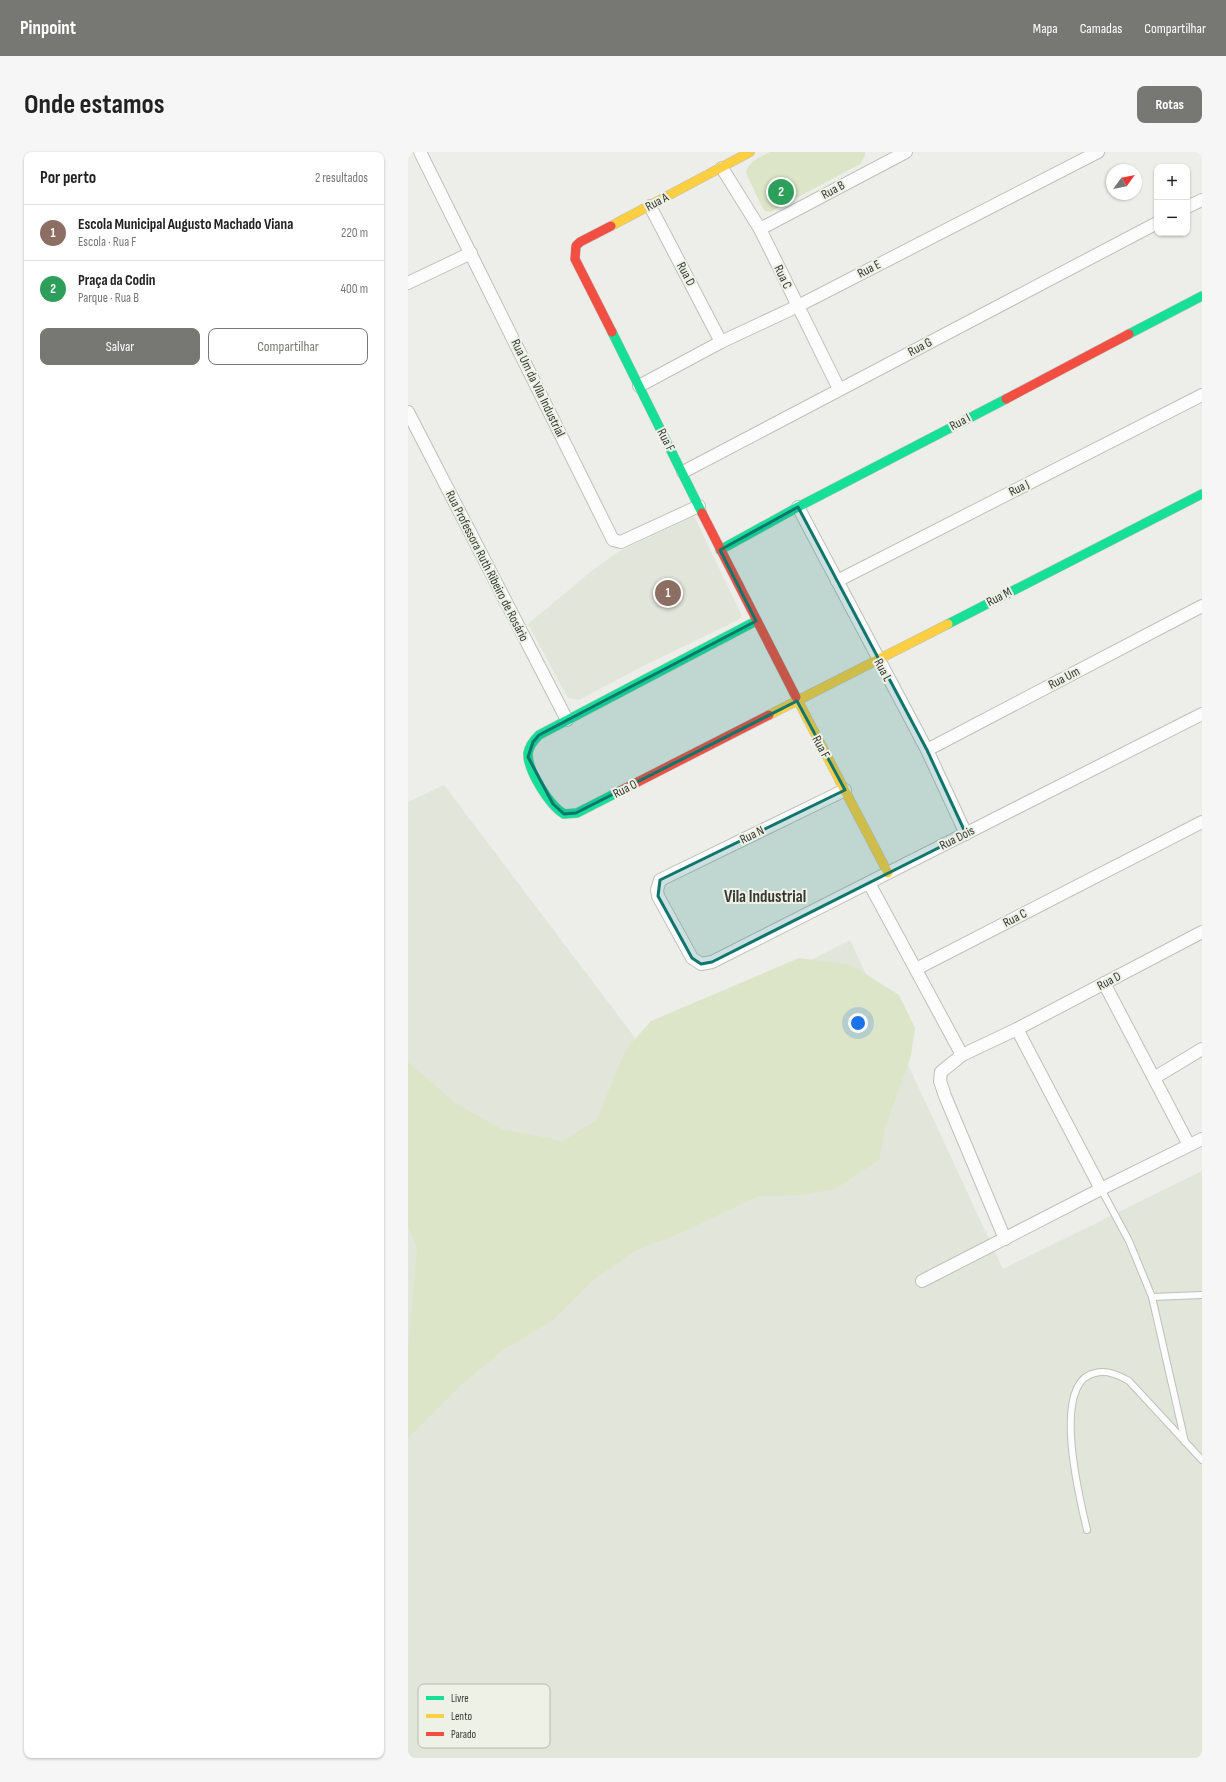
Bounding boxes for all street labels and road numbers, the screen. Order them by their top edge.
street label: Rua B [819,177,848,203]
street label: Rua A [643,189,672,215]
street label: Rua E [855,256,883,282]
street label: Rua D [673,259,699,289]
street label: Rua C [770,262,796,292]
street label: Rua G [905,334,935,360]
street label: Rua Um da Vila Industrial [507,336,569,440]
street label: Rua I [947,410,973,434]
street label: Rua F [654,426,678,454]
street label: Rua J [1006,476,1032,500]
street label: Rua Professora Ruth Ribeiro de Rosário [442,488,532,644]
street label: Rua M [984,584,1015,610]
street label: Rua L [870,656,896,684]
street label: Rua Um [1046,663,1082,693]
street label: Rua F [808,733,834,761]
street label: Rua O [610,776,640,802]
street label: Rua N [737,822,767,848]
street label: Rua Dois [937,822,978,854]
street label: Rua C [1000,905,1030,931]
street label: Rua D [1094,968,1124,994]

